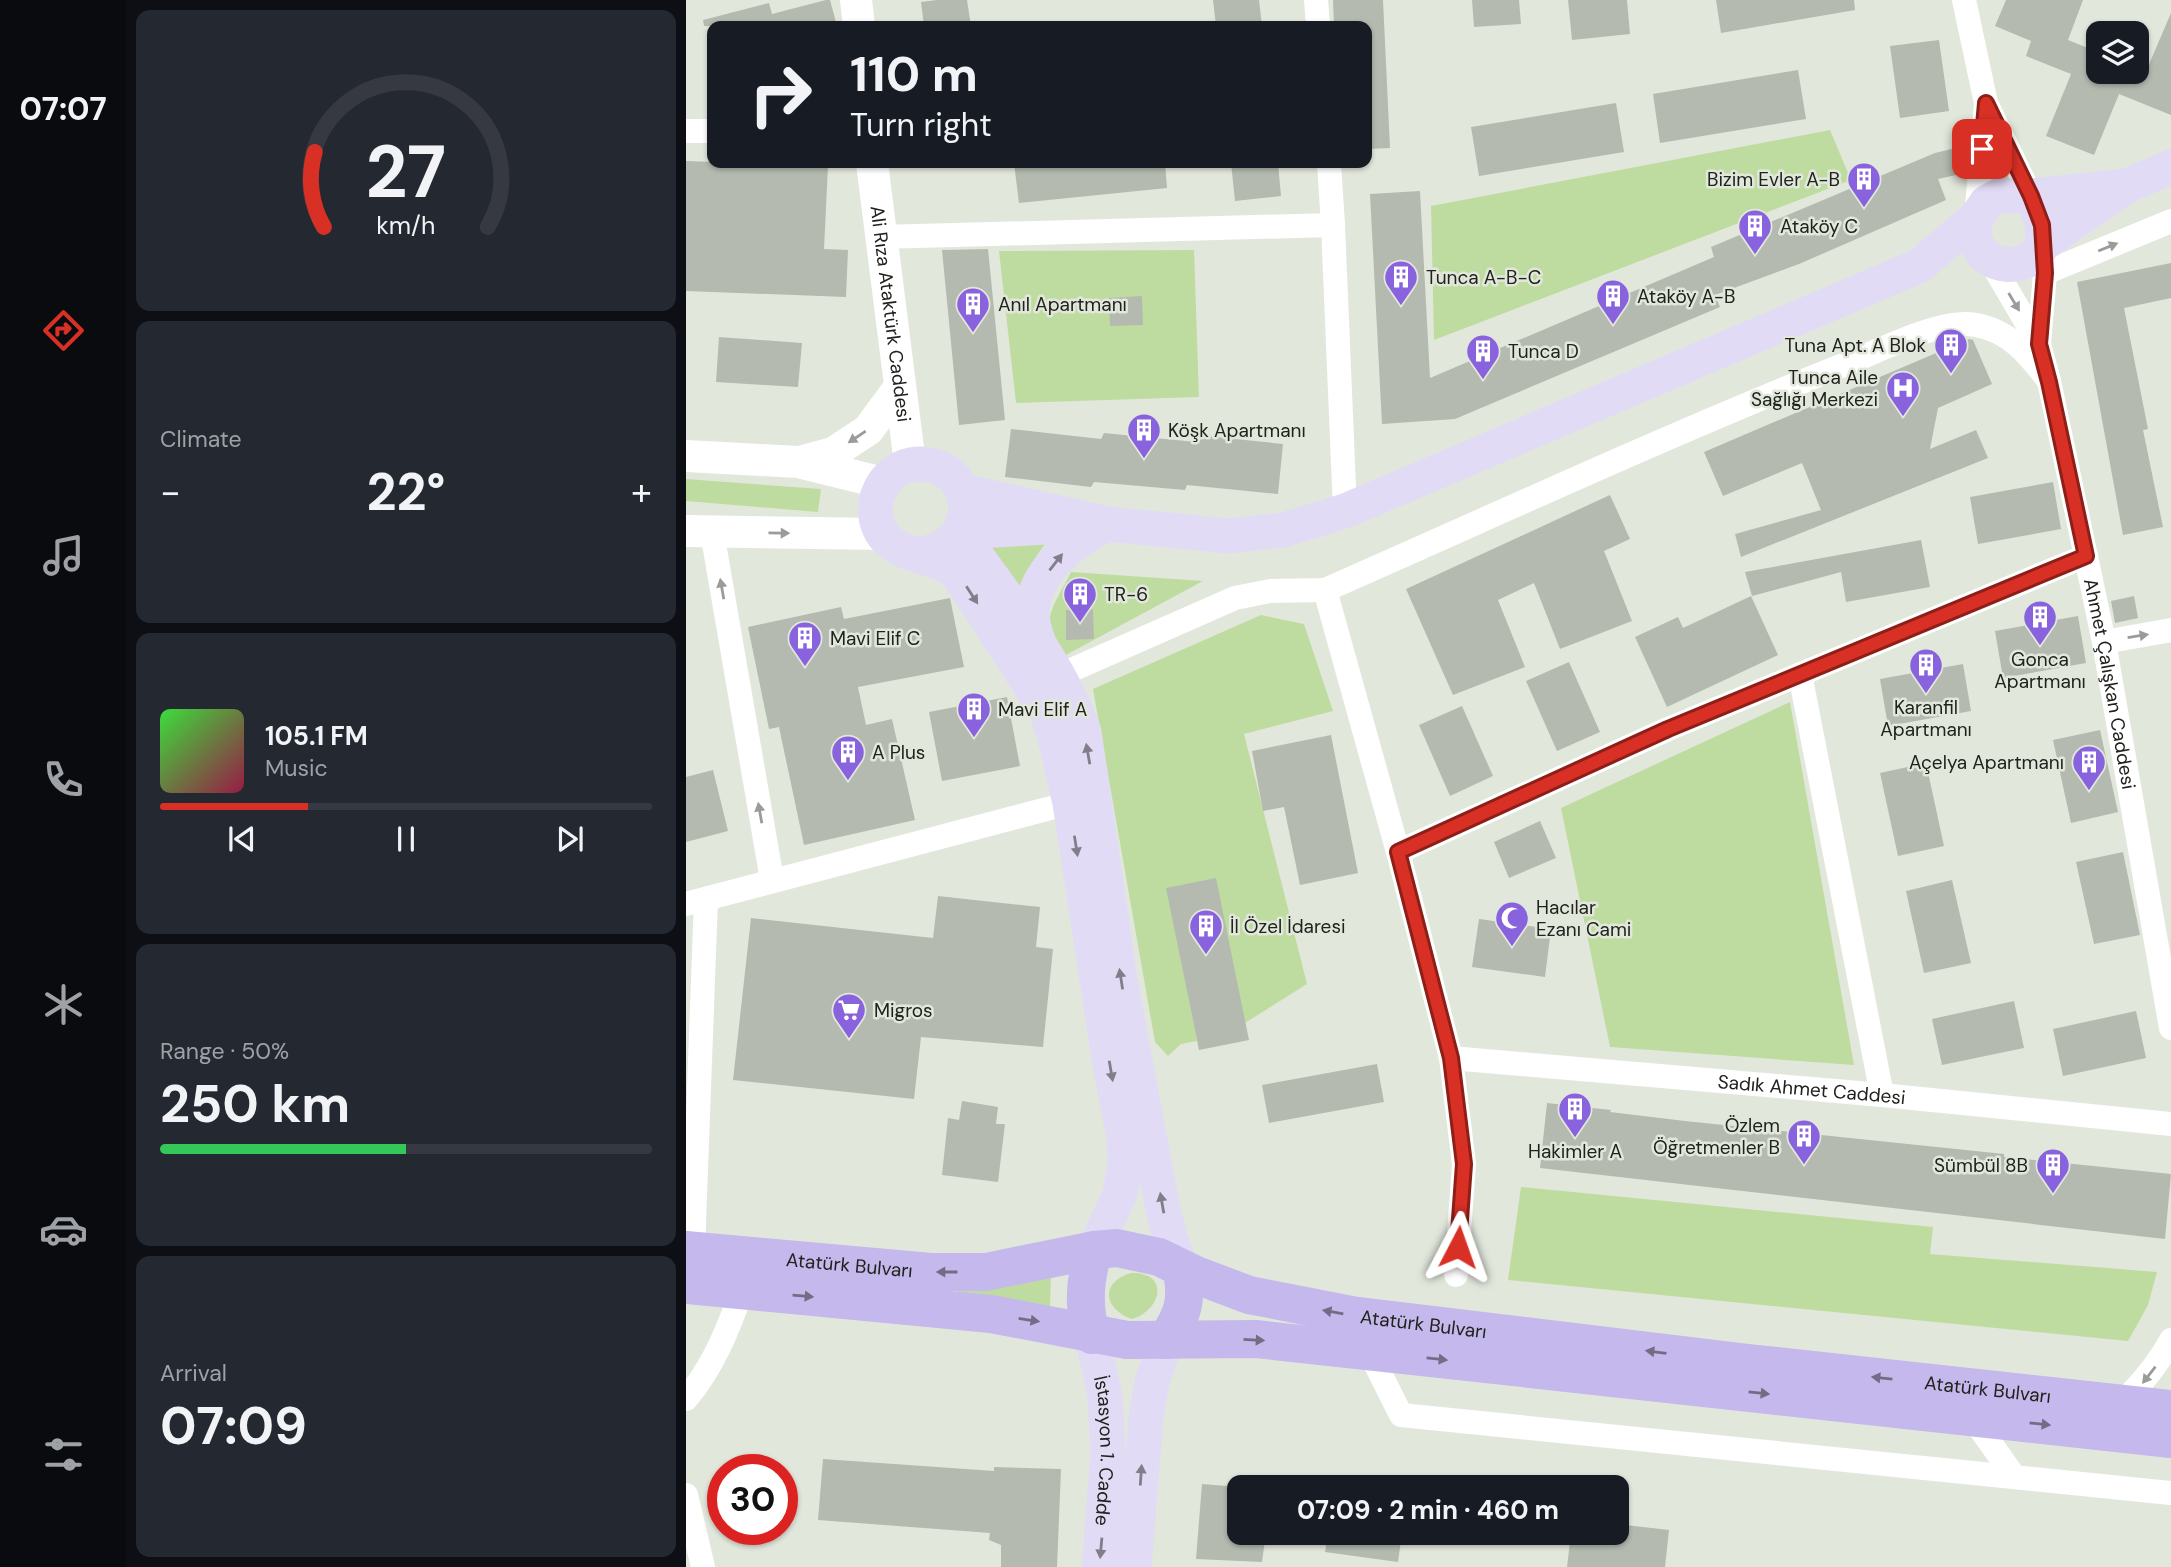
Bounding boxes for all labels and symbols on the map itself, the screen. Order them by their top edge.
pin [1952,119,2012,179]
building icon: Bizim Evler A-B [1845,160,1883,209]
place label: Bizim Evler A-B [1707,167,1840,192]
street label: Ali Rıza Ataktürk Caddesi [864,204,917,424]
building icon: Ataköy C [1736,207,1774,256]
place label: Ataköy C [1780,214,1858,239]
one-way arrow [2097,242,2118,253]
building icon: Tunca A-B-C [1382,258,1420,307]
place label: Tunca A-B-C [1426,265,1541,290]
building icon: Ataköy A-B [1594,277,1632,326]
place label: Ataköy A-B [1637,284,1735,309]
building icon: Anıl Apartmanı [954,285,992,334]
place label: Anıl Apartmanı [998,292,1127,317]
one-way arrow [2007,292,2020,311]
building icon: Tuna Apt. A Blok [1932,326,1970,375]
building icon: Tunca D [1464,332,1502,381]
place label: Tuna Apt. A Blok [1785,333,1926,358]
place label: Tunca D [1508,339,1579,364]
place label: Tunca Aile Sağlığı Merkezi [1751,365,1878,412]
hospital icon: Tunca Aile Sağlığı Merkezi [1884,369,1922,418]
building icon: Köşk Apartmanı [1125,411,1163,460]
place label: Köşk Apartmanı [1168,418,1306,443]
one-way arrow [848,430,866,444]
one-way arrow [768,527,790,539]
one-way arrow [1048,553,1062,571]
building icon: TR-6 [1061,575,1099,624]
street label: Ahmet Çalışkan Caddesi [2078,576,2141,791]
one-way arrow [716,578,727,600]
place label: TR-6 [1104,582,1148,607]
one-way arrow [965,585,978,604]
building icon: Gonca Apartmanı [2021,598,2059,647]
building icon: Mavi Elif C [786,619,824,668]
place label: Mavi Elif C [830,626,920,651]
one-way arrow [2127,630,2149,641]
building icon: Karanfil Apartmanı [1907,646,1945,695]
place label: Gonca Apartmanı [1994,647,2086,694]
building icon: Mavi Elif A [955,690,993,739]
place label: Karanfil Apartmanı [1880,695,1972,742]
place label: Mavi Elif A [998,697,1088,722]
building icon: A Plus [829,733,867,782]
place label: A Plus [872,740,925,765]
one-way arrow [1082,743,1093,765]
building icon: Açelya Apartmanı [2070,743,2108,792]
place label: Açelya Apartmanı [1909,750,2064,775]
one-way arrow [754,802,765,824]
one-way arrow [1071,835,1082,857]
place label: Hacılar Ezanı Cami [1536,895,1631,942]
mosque icon: Hacılar Ezanı Cami [1493,899,1531,948]
building icon: İl Özel İdaresi [1187,907,1225,956]
place label: İl Özel İdaresi [1230,914,1345,939]
one-way arrow [1115,968,1126,990]
supermarket icon: Migros [830,991,868,1040]
place label: Migros [874,998,933,1023]
one-way arrow [1106,1060,1117,1082]
street label: Sadık Ahmet Caddesi [1717,1069,1907,1110]
building icon: Hakimler A [1556,1090,1594,1139]
place label: Özlem Öğretmenler B [1653,1113,1780,1160]
building icon: Özlem Öğretmenler B [1785,1117,1823,1166]
place label: Hakimler A [1528,1139,1622,1164]
building icon: Sümbül 8B [2034,1146,2072,1195]
place label: Sümbül 8B [1934,1153,2028,1178]
one-way arrow [1157,1191,1168,1213]
position arrow [1421,1210,1495,1284]
street label: Atatürk Bulvarı [785,1247,914,1283]
one-way arrow [936,1266,958,1278]
one-way arrow [792,1290,814,1301]
street label: Atatürk Bulvarı [1359,1304,1488,1344]
one-way arrow [1322,1306,1344,1317]
one-way arrow [1018,1315,1040,1326]
one-way arrow [1243,1334,1265,1345]
one-way arrow [1645,1347,1667,1358]
one-way arrow [1426,1353,1448,1364]
one-way arrow [2141,1365,2156,1383]
street label: Atatürk Bulvarı [1923,1370,2052,1409]
one-way arrow [1871,1372,1893,1383]
street label: İstasyon 1. Cadde [1088,1373,1120,1527]
one-way arrow [1749,1388,1771,1399]
one-way arrow [2029,1419,2051,1430]
speed limit sign: 30 [707,1454,798,1545]
one-way arrow [1136,1463,1147,1485]
one-way arrow [1095,1537,1106,1559]

